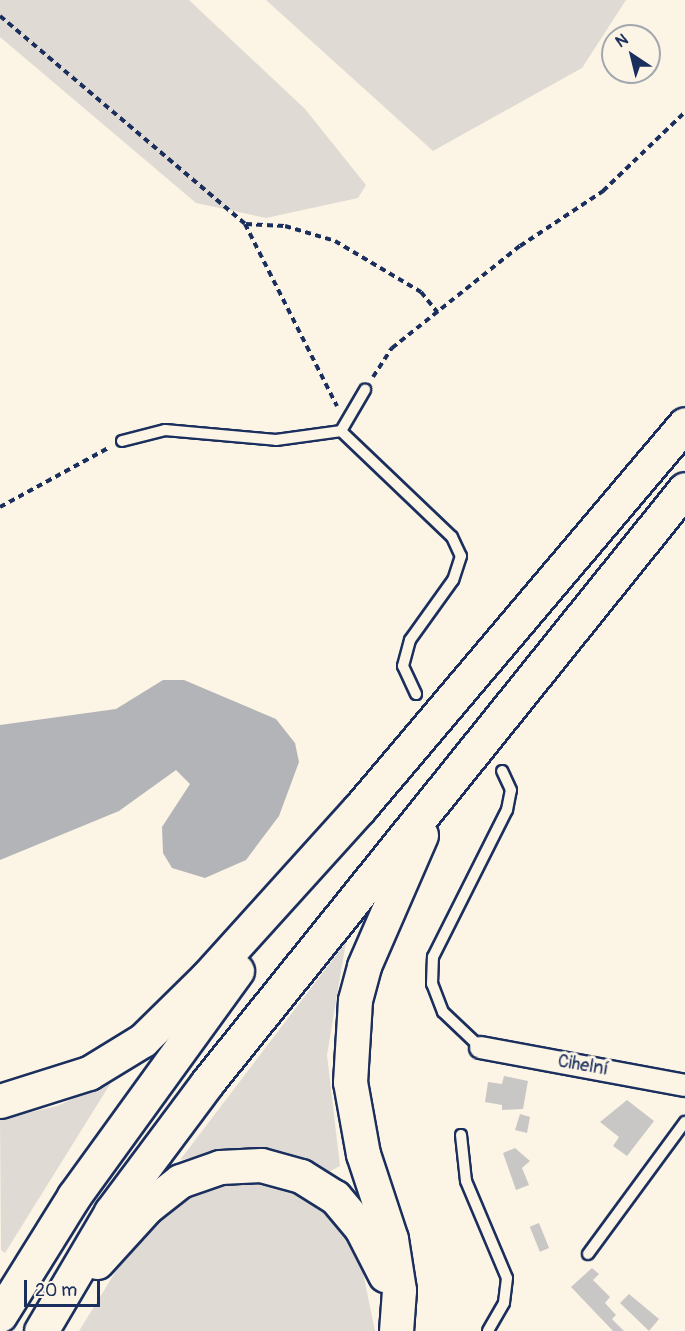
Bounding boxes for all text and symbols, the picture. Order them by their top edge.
north arrow [601,24,661,84]
text: N [612,30,632,52]
street label: Cihelní [556,1051,610,1081]
scale bar [27,1268,104,1306]
text: 20 m [35,1279,77,1302]

